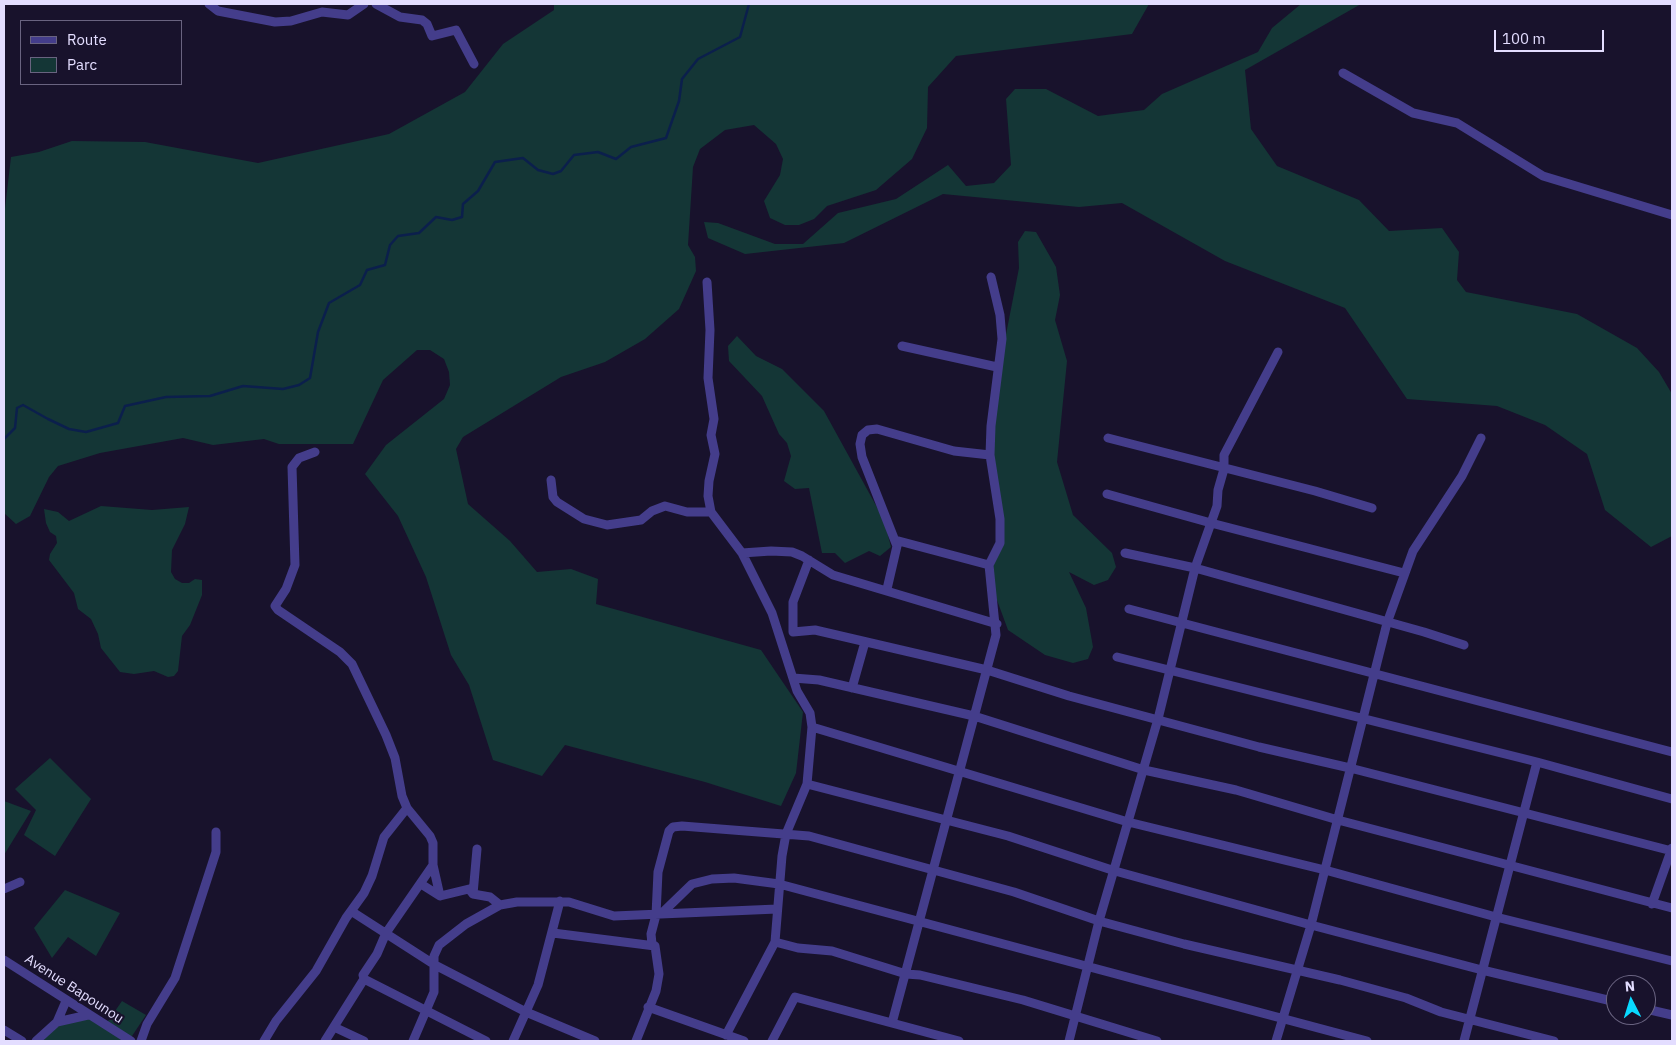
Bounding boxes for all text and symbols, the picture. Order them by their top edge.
legend [20,20,182,85]
scale bar [1496,20,1606,52]
text: 100 m [1502,29,1546,48]
text: Route [67,30,107,49]
text: Parc [67,55,97,74]
street label: Avenue Bapounou [21,951,127,1027]
north arrow [1606,975,1656,1025]
text: N [1624,977,1636,995]

